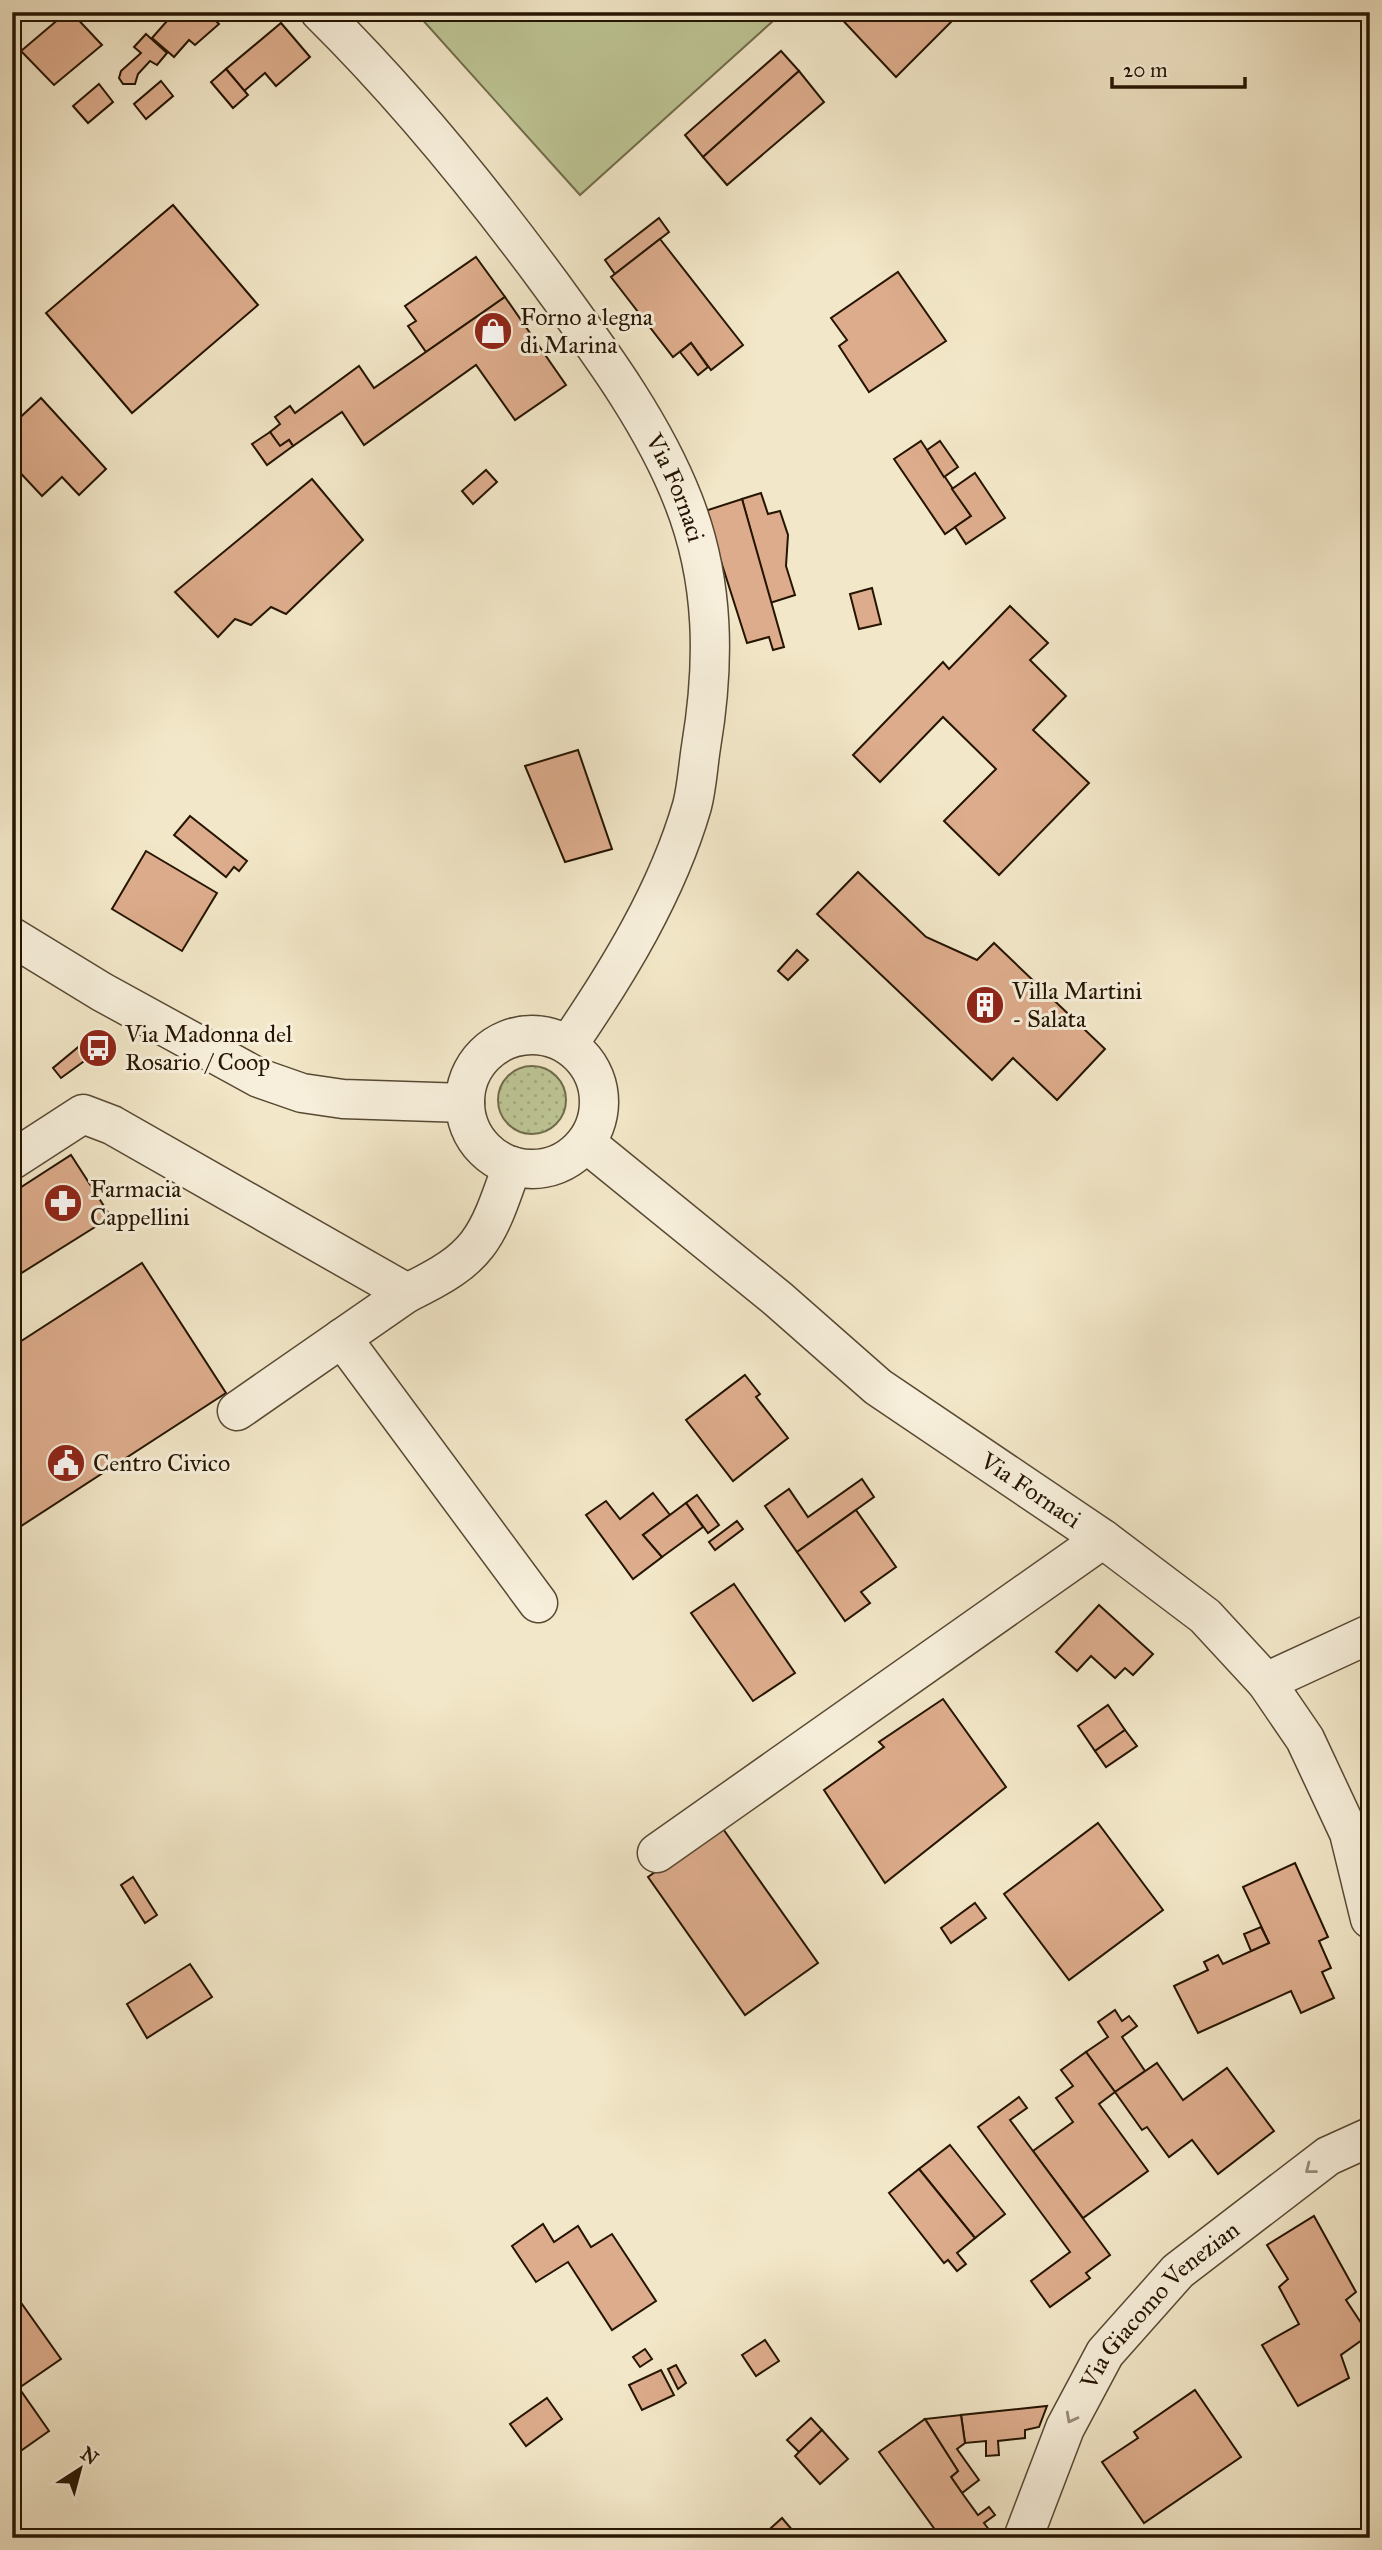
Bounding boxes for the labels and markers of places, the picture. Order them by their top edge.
place label: Forno a legna di Marina [520,302,654,360]
shop icon: Forno a legna di Marina [472,310,514,352]
place label: Villa Martini - Salata [1011,976,1143,1034]
building icon: Villa Martini - Salata [964,984,1006,1026]
place label: Via Madonna del Rosario / Coop [124,1019,293,1077]
bus stop icon: Via Madonna del Rosario / Coop [77,1027,119,1069]
place label: Farmacia Cappellini [90,1174,190,1232]
pharmacy icon: Farmacia Cappellini [42,1182,84,1224]
public building icon: Centro Civico [45,1442,87,1484]
place label: Centro Civico [93,1448,230,1478]

